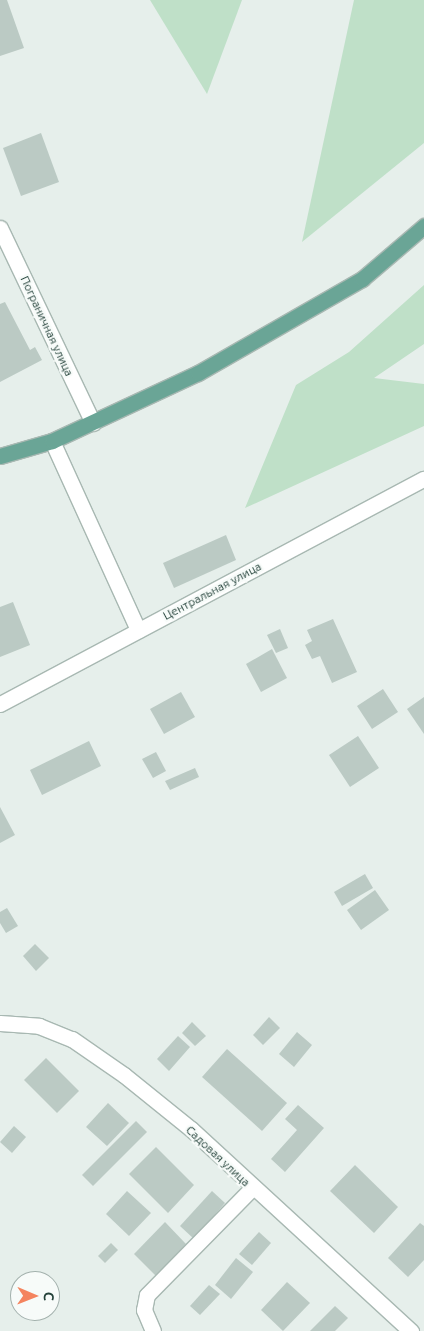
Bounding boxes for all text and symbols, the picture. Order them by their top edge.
street label: Пограничная улица [17,274,77,378]
street label: Центральная улица [160,559,264,623]
street label: Садовая улица [183,1123,253,1189]
north arrow [10,1271,60,1321]
text: С [41,1292,57,1301]

